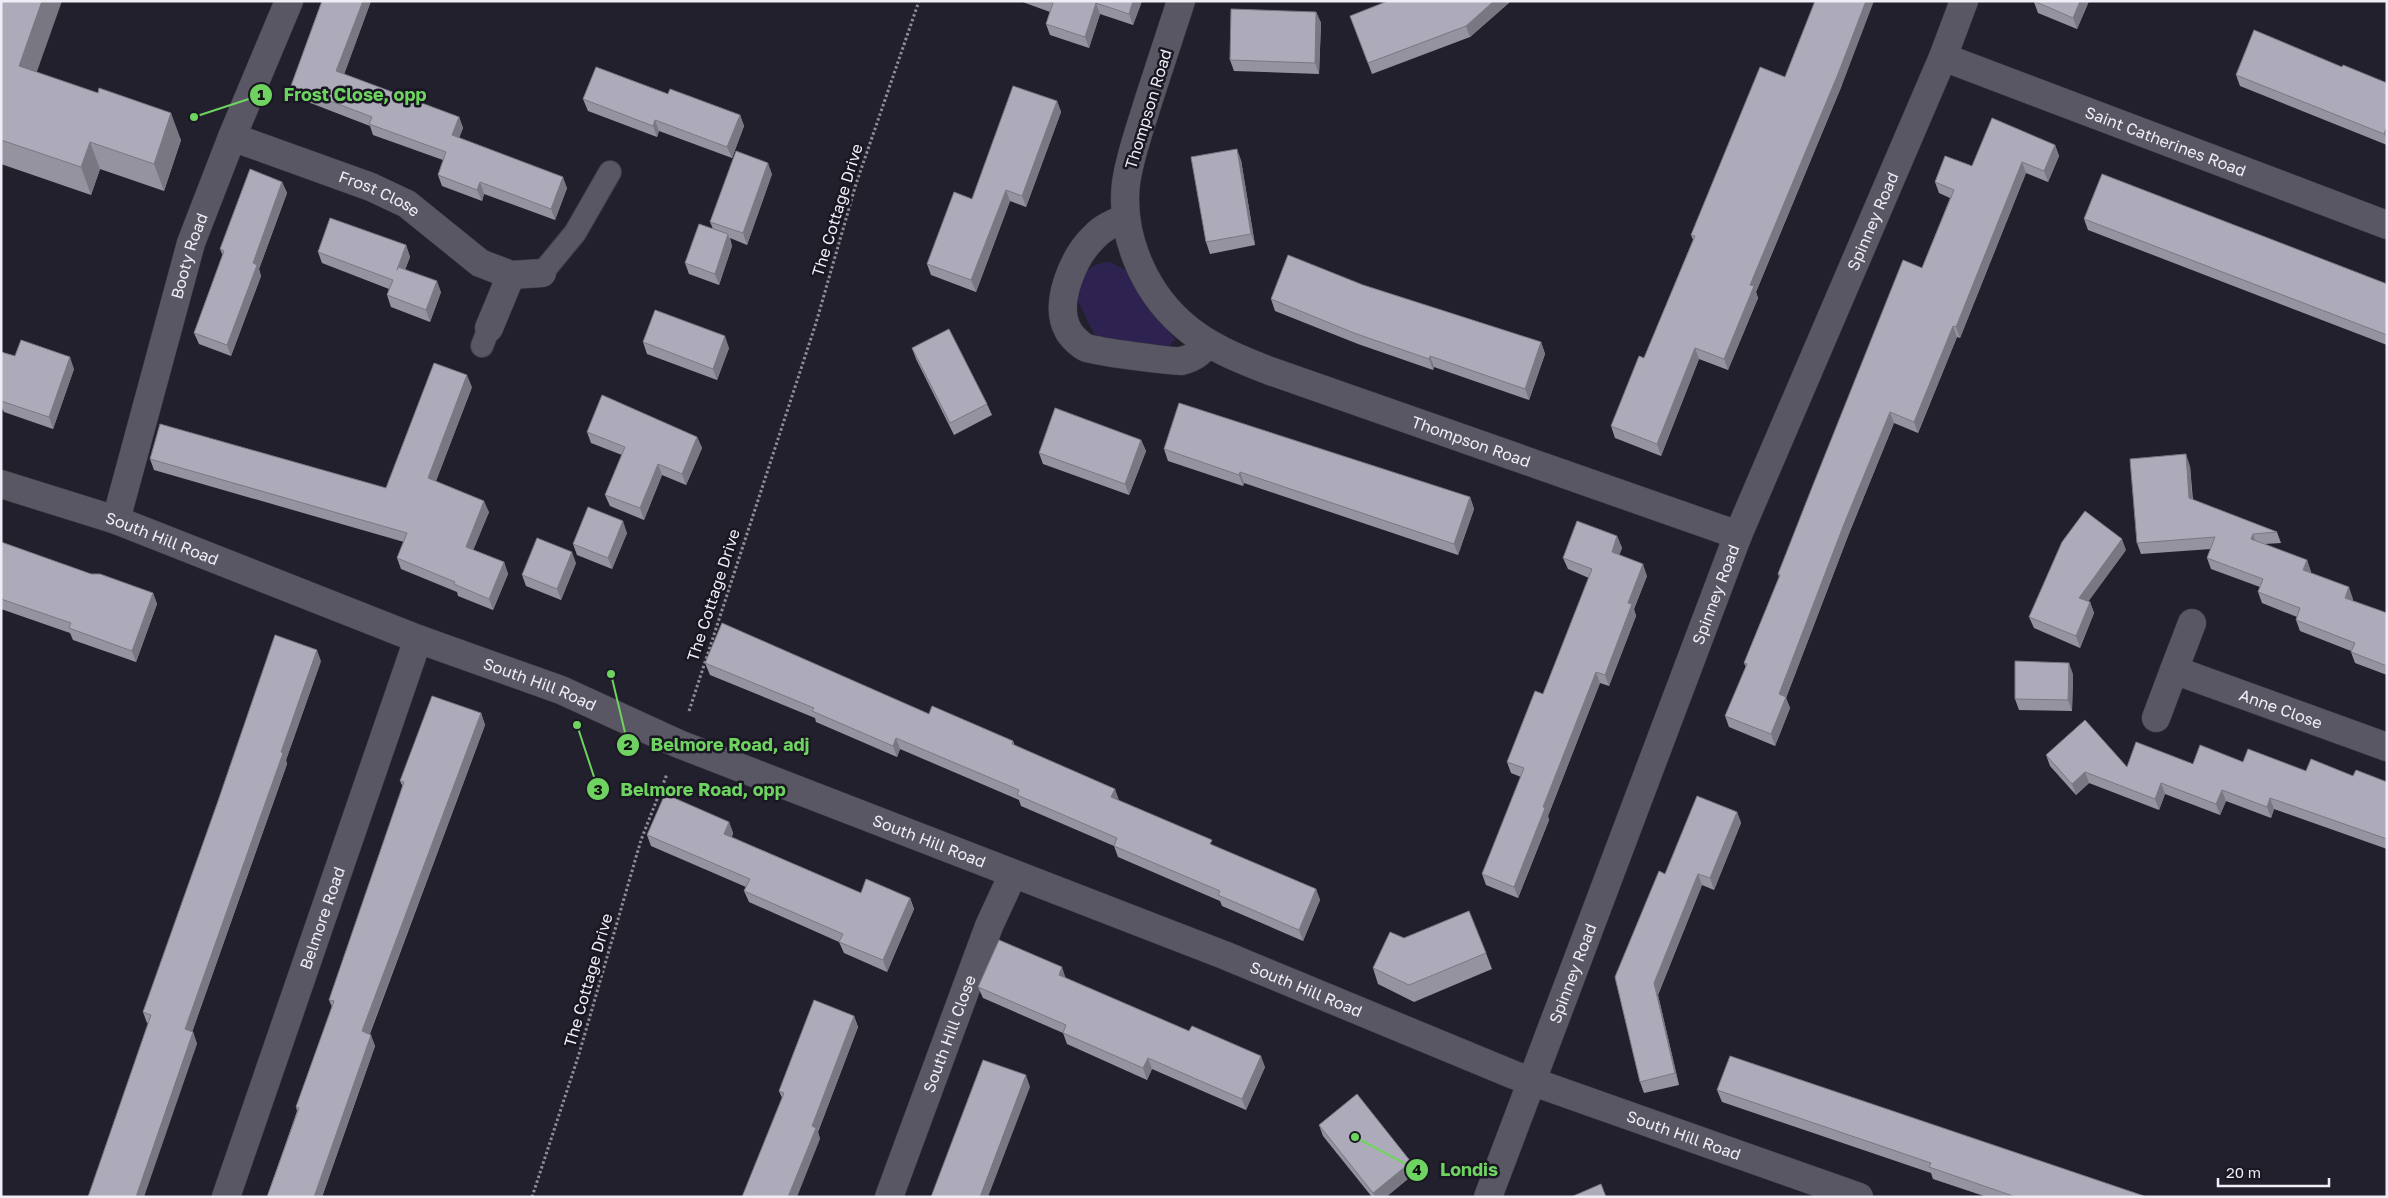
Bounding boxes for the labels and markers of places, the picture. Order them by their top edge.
callout: Frost Close, opp [248,78,436,111]
callout: Belmore Road, adj [615,729,819,762]
callout: Belmore Road, opp [585,773,796,806]
callout: Londis [1405,1153,1508,1186]

